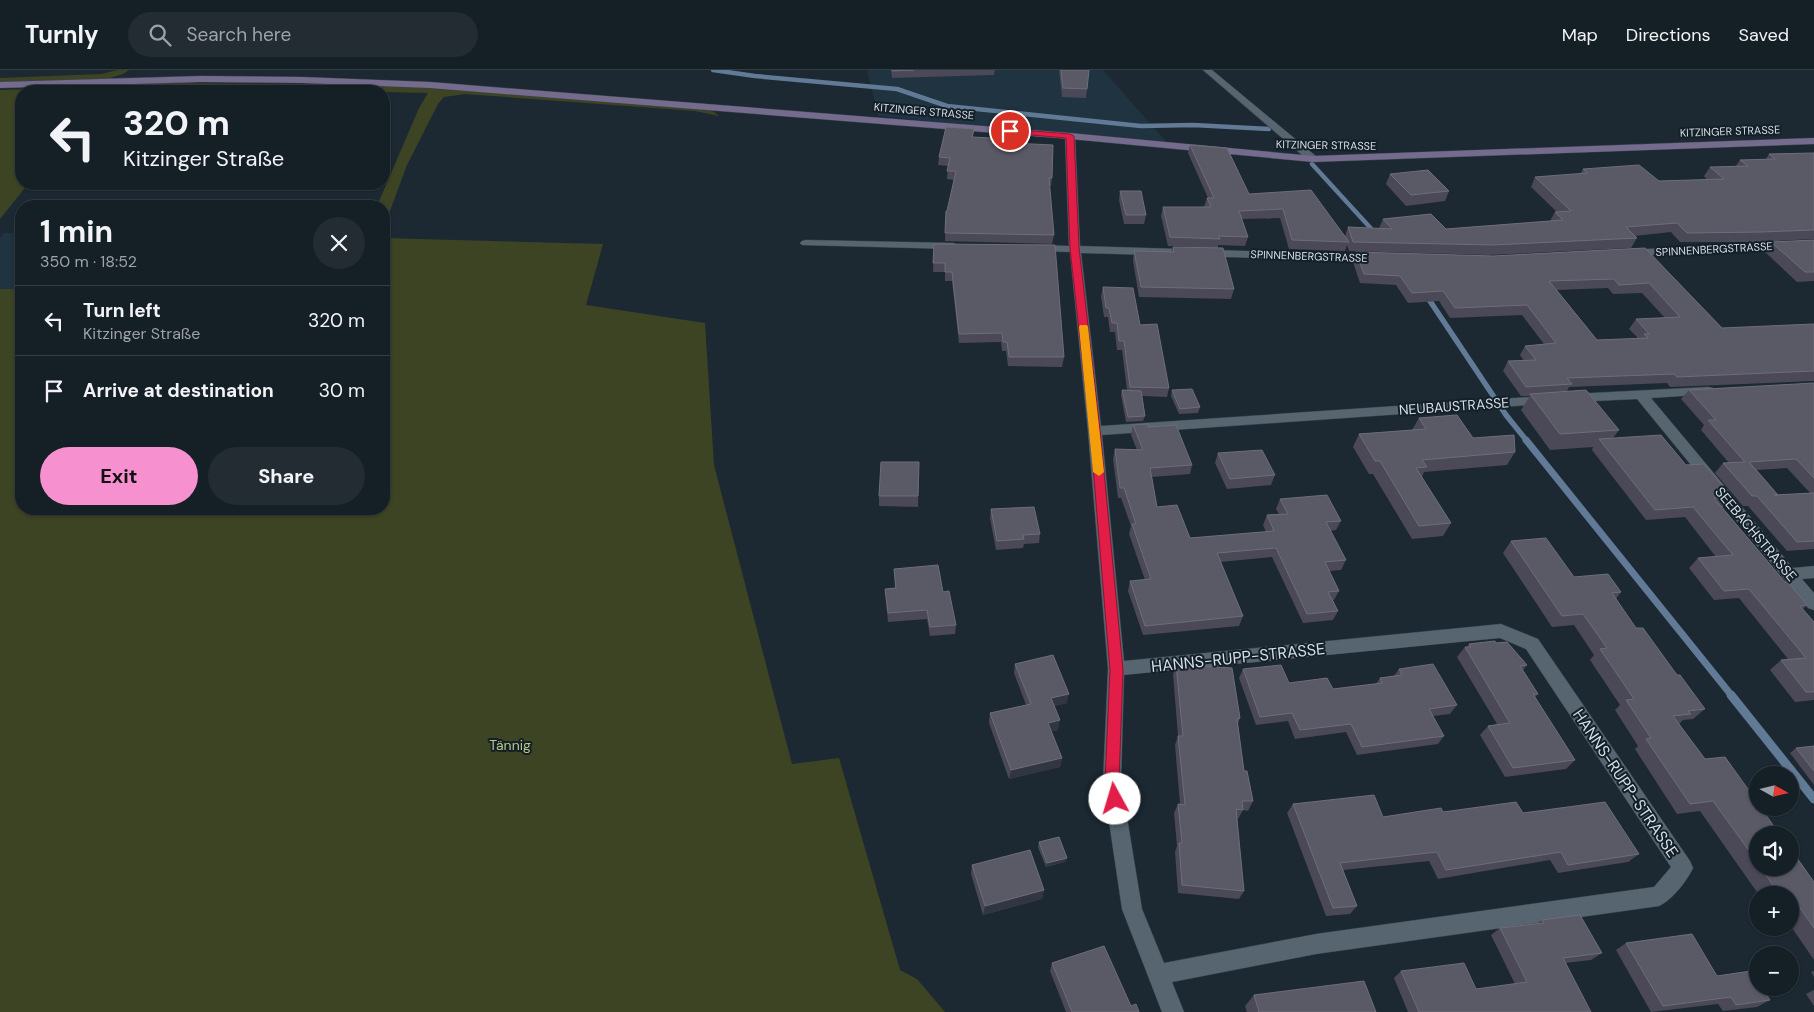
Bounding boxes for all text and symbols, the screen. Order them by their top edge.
search box [128,12,478,57]
text: Turnly [25,19,98,50]
icon: search [146,21,174,49]
text: Search here [186,22,291,47]
text: Map [1562,23,1598,47]
text: Directions [1626,23,1711,47]
text: Saved [1739,23,1789,47]
text: 320 m [123,100,230,146]
street label: KITZINGER STRASSE [873,100,975,122]
icon: left [40,105,105,170]
pin [989,110,1031,152]
icon: arrive [996,117,1024,145]
street label: KITZINGER STRASSE [1680,122,1780,140]
street label: KITZINGER STRASSE [1276,137,1376,153]
text: Kitzinger Straße [123,144,284,173]
text: 1 min [40,212,113,251]
button: close [313,217,365,269]
street label: SPINNENBERGSTRASSE [1655,239,1773,259]
street label: SPINNENBERGSTRASSE [1250,247,1368,265]
text: 350 m · 18:52 [40,251,137,272]
text: Turn left [83,298,161,323]
icon: left [40,307,68,335]
text: 320 m [308,308,365,333]
text: Kitzinger Straße [83,323,200,344]
icon: arrive [40,377,68,405]
text: Arrive at destination [83,378,274,403]
text: 30 m [319,378,365,403]
street label: NEUBAUSTRASSE [1398,393,1510,419]
button: Exit [40,447,198,505]
button: Share [208,447,365,505]
street label: SEEBACHSTRASSE [1711,483,1801,585]
street label: HANNS-RUPP-STRASSE [1150,638,1326,677]
street label: HANNS-RUPP-STRASSE [1568,705,1683,861]
park label: Tännig [489,736,531,754]
north arrow [1749,766,1799,816]
map controls [1749,766,1799,996]
position arrow [1088,772,1140,824]
button: sound [1749,826,1799,876]
button: + [1749,886,1799,936]
button: − [1749,946,1799,996]

